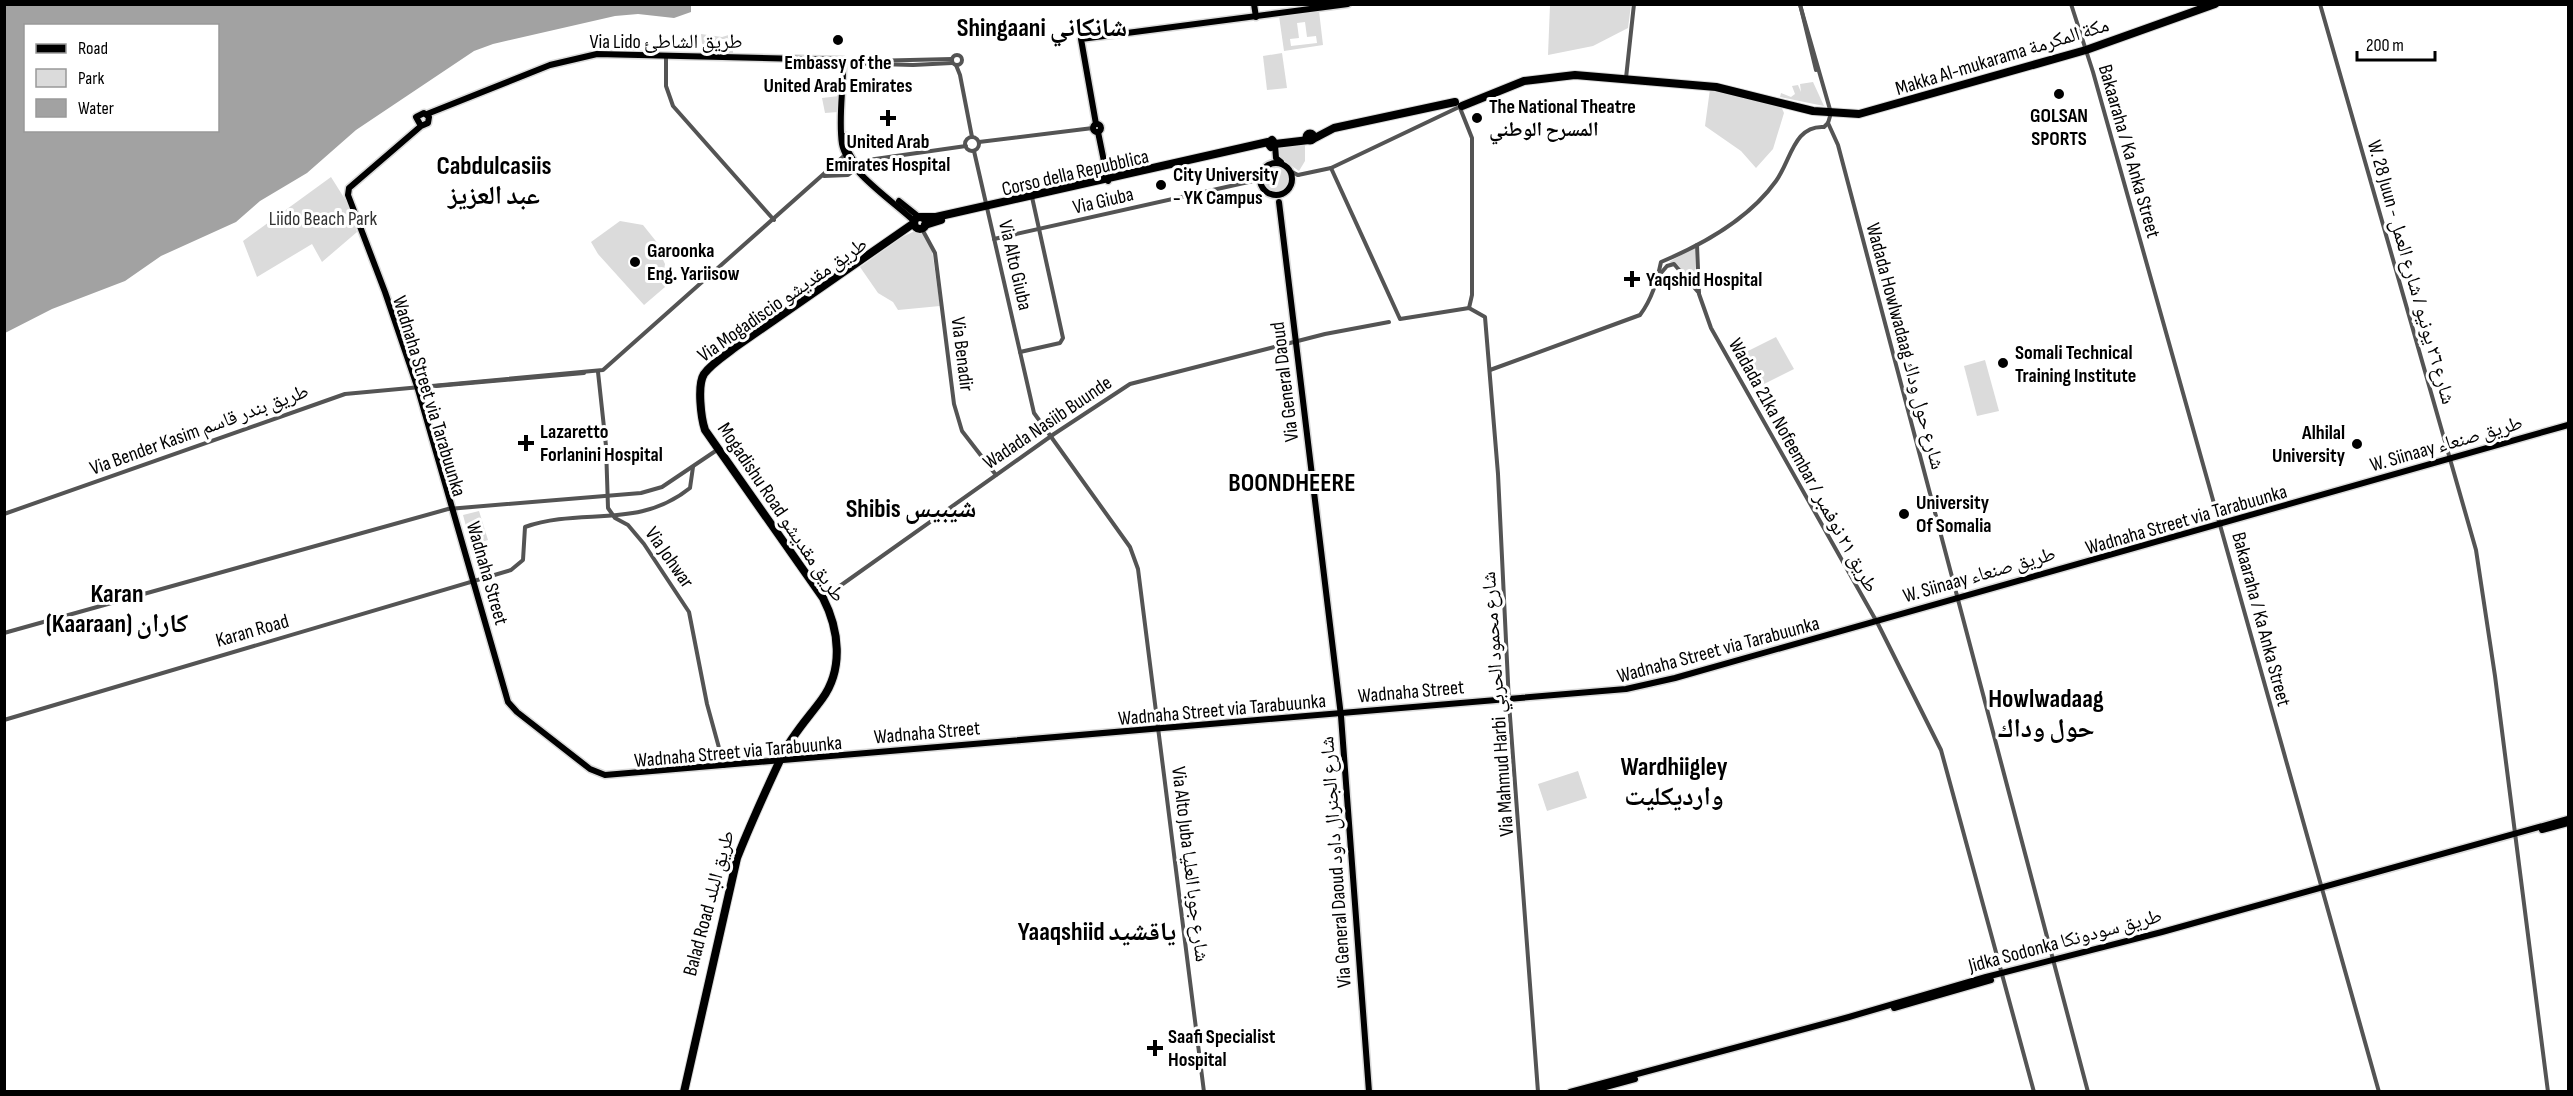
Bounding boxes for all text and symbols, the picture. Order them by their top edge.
district label: Shingaani شانكاني [957,13,1127,47]
street label: Makka Al-mukarama مكة المكرمة [1893,13,2112,101]
legend [24,24,219,132]
scale bar [2357,24,2435,62]
street label: Via Lido طريق الشاطئ [590,30,742,54]
marker: Embassy of the United Arab Emirates [831,33,845,47]
text: 200 m [2366,35,2404,56]
text: Road [78,38,108,59]
place label: Embassy of the United Arab Emirates [764,51,913,98]
street label: Bakaaraha / Ka Anka Street [2093,62,2165,241]
text: Park [78,68,104,89]
marker: GOLSAN SPORTS [2052,87,2066,101]
place label: The National Theatre المسرح الوطني [1489,95,1636,145]
text: Water [78,98,114,119]
place label: GOLSAN SPORTS [2030,104,2088,151]
marker: United Arab Emirates Hospital [879,109,897,127]
marker: The National Theatre المسرح الوطني [1470,111,1484,125]
place label: United Arab Emirates Hospital [826,130,950,177]
street label: W. 28 Juun - شارع ٢٦ يونيو / شارع العمل [2362,137,2460,407]
street label: Corso della Repubblica [999,144,1151,202]
district label: Cabdulcasiis عبد العزيز [437,151,551,212]
place label: City University - YK Campus [1173,163,1279,210]
marker: City University - YK Campus [1154,178,1168,192]
street label: Via Giuba [1070,182,1136,220]
park label: Liido Beach Park [269,207,378,231]
street label: Via Alto Giuba [993,218,1037,313]
street label: Wadada Howlwadaag شارع حول وداك [1861,220,1950,472]
street label: Via Mogadiscio طريق مقديشو [693,232,872,367]
place label: Garoonka Eng. Yariisow [647,239,740,286]
marker: Garoonka Eng. Yariisow [628,255,642,269]
place label: Yaqshid Hospital [1646,268,1762,292]
marker: Yaqshid Hospital [1623,270,1641,288]
street label: Wadnaha Street via Tarabuunka [387,293,471,499]
street label: Via Benadir [946,316,978,393]
street label: Via General Daoud [1266,321,1304,443]
street label: Wadada 21ka Nofeembar / طريق ٢١ نوفمبر [1723,334,1883,597]
place label: Somali Technical Training Institute [2015,341,2136,388]
marker: Somali Technical Training Institute [1996,356,2010,370]
street label: Wadada Nasiib Buunde [979,371,1116,475]
street label: Via Bender Kasim طريق بندر قاسم [87,379,312,482]
street label: W. Siinaay طريق صنعاء [2367,411,2525,477]
street label: Mogadishu Road طريق مقديشو [712,418,850,607]
place label: Lazaretto Forlanini Hospital [540,420,663,467]
place label: Alhilal University [2272,421,2346,468]
marker: Lazaretto Forlanini Hospital [517,434,535,452]
marker: Alhilal University [2350,437,2364,451]
district label: BOONDHEERE [1228,468,1356,499]
street label: Wadnaha Street via Tarabuunka [2083,480,2290,560]
place label: University Of Somalia [1916,491,1992,538]
district label: Shibis شيبيس [846,494,976,525]
marker: University Of Somalia [1897,507,1911,521]
street label: Wadnaha Street [461,519,513,628]
street label: Via Johwar [640,522,699,593]
street label: Bakaaraha / Ka Anka Street [2226,530,2296,709]
street label: W. Siinaay طريق صنعاء [1900,542,2058,608]
street label: Via Mahmud Harbi شارع محمود الحربي [1477,570,1522,837]
district label: Karan (Kaaraan) كاران [46,579,189,640]
street label: Karan Road [213,609,292,653]
street label: Wadnaha Street via Tarabuunka [1614,611,1822,689]
street label: Wadnaha Street [1357,675,1465,709]
district label: Howlwadaag حول وداك [1988,684,2104,745]
street label: Wadnaha Street via Tarabuunka [1117,689,1327,731]
street label: Wadnaha Street [873,716,981,750]
street label: Wadnaha Street via Tarabuunka [633,731,843,773]
street label: Via General Daoud شارع الجنرال داود [1315,735,1357,988]
district label: Wardhiigley وارديكليت [1620,752,1728,813]
street label: Via Alto Juba شارع جوبا العليا [1166,765,1214,963]
street label: Balad Road طريق البلد [678,828,740,979]
street label: Jidka Sodonka طريق سودونكا [1965,904,2165,979]
district label: Yaaqshiid ياقشيد [1018,917,1176,948]
place label: Saafi Specialist Hospital [1168,1025,1276,1072]
marker: Saafi Specialist Hospital [1146,1039,1164,1057]

